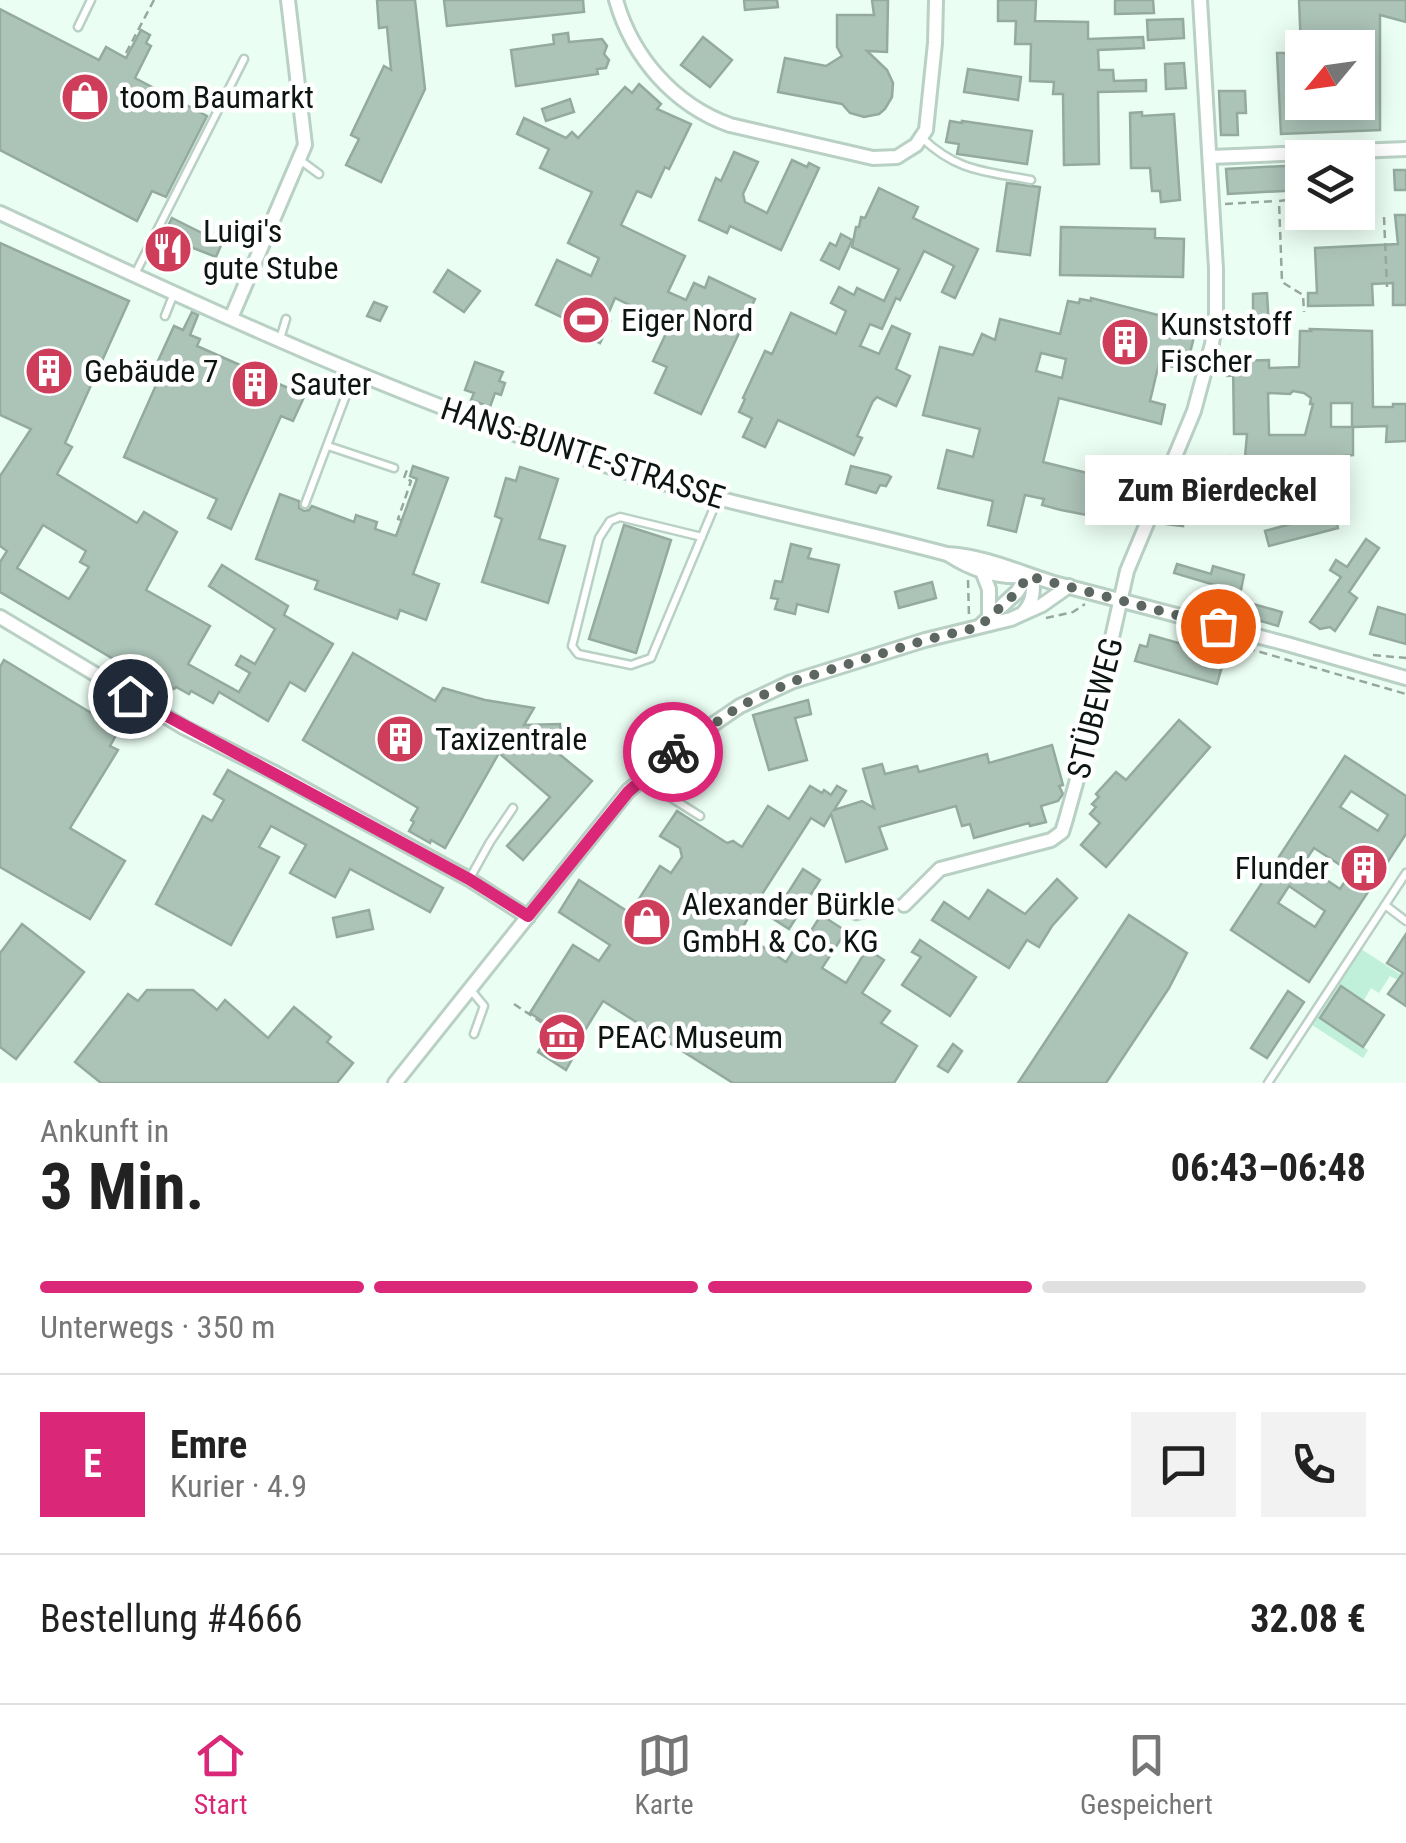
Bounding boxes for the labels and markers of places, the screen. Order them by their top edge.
shop icon: toom Baumarkt [59,71,111,123]
place label: toom Baumarkt [120,78,314,116]
place label: Luigi's gute Stube [203,212,338,287]
restaurant icon: Luigi's gute Stube [142,223,194,275]
sports icon: Eiger Nord [560,294,612,346]
place label: Eiger Nord [621,301,753,339]
place label: Kunststoff Fischer [1160,305,1292,380]
building icon: Kunststoff Fischer [1099,316,1151,368]
building icon: Gebäude 7 [23,345,75,397]
place label: Gebäude 7 [84,352,219,390]
building icon: Sauter [229,358,281,410]
place label: Sauter [290,365,372,403]
callout: Zum Bierdeckel [1086,456,1350,526]
pin [1176,584,1261,669]
pin [88,654,173,739]
building icon: Taxizentrale [374,713,426,765]
place label: Taxizentrale [435,720,587,758]
building icon: Flunder [1338,842,1390,894]
place label: Flunder [1235,849,1329,887]
place label: Alexander Bürkle GmbH & Co. KG [682,885,895,960]
shop icon: Alexander Bürkle GmbH & Co. KG [621,896,673,948]
museum icon: PEAC Museum [536,1011,588,1063]
place label: PEAC Museum [597,1018,783,1056]

